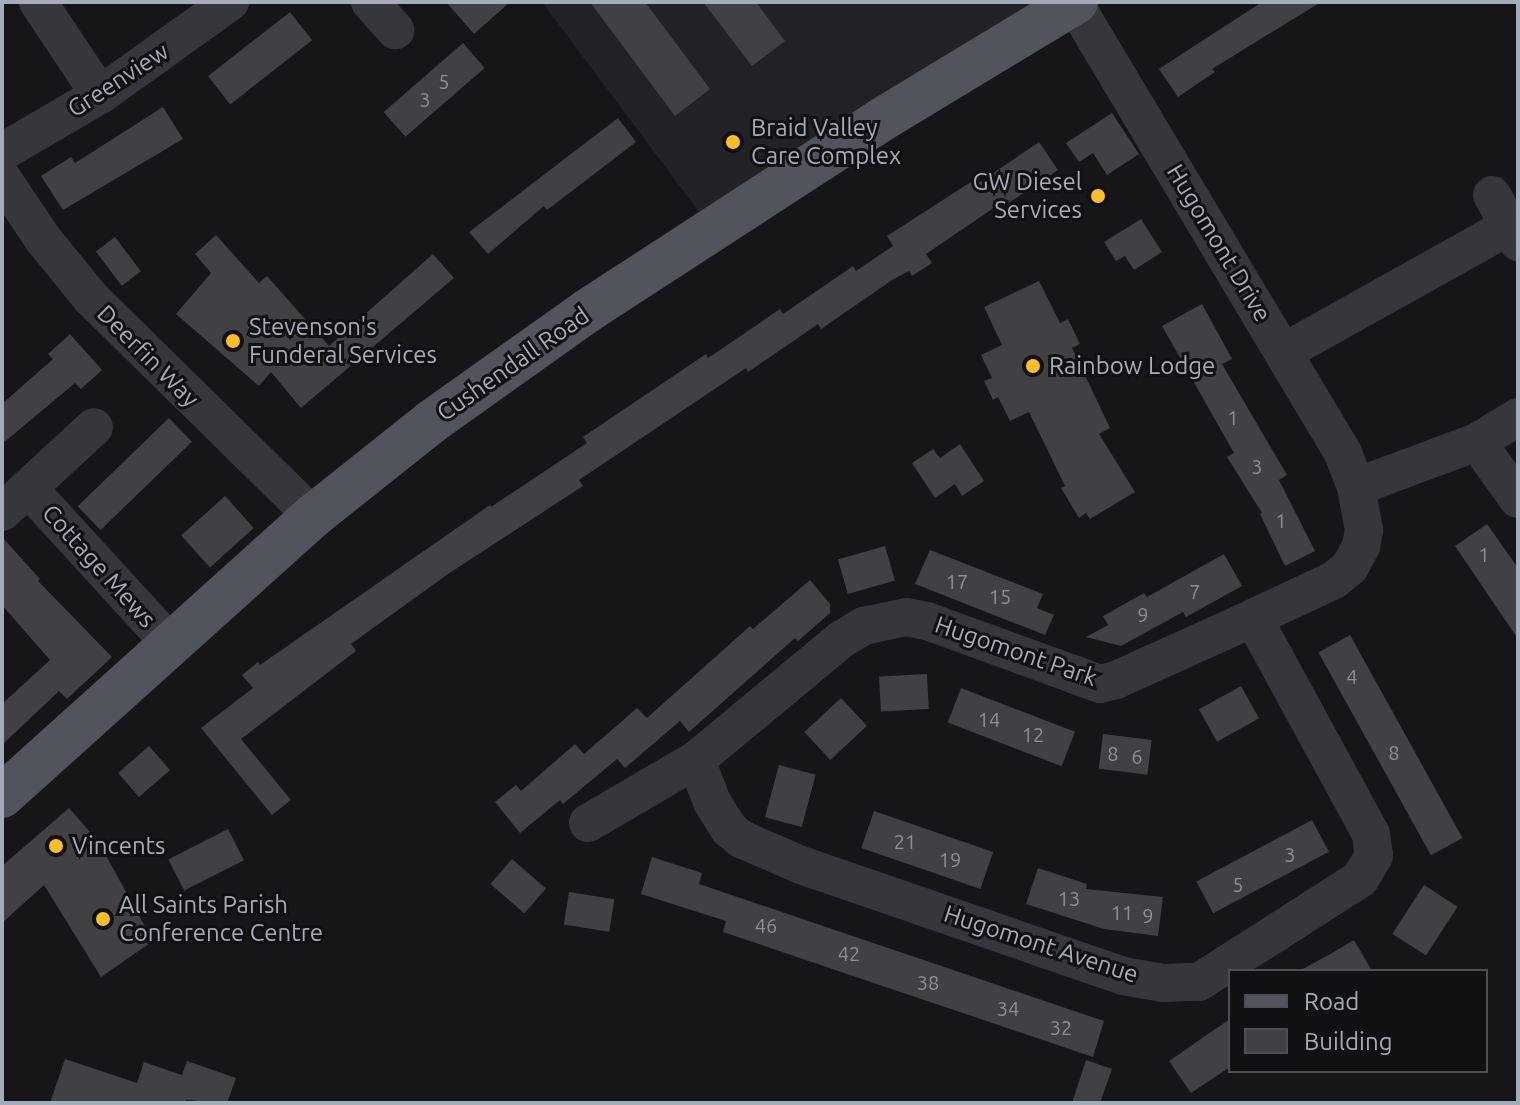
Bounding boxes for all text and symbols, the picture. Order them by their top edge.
street label: Greenview [62,37,174,123]
house number: 5 [438,69,450,93]
house number: 3 [419,87,431,111]
place label: Braid Valley Care Complex [751,114,901,170]
marker: Braid Valley Care Complex [722,131,744,153]
street label: Hugomont Drive [1161,159,1277,327]
place label: GW Diesel Services [972,168,1082,224]
marker: GW Diesel Services [1089,187,1107,205]
street label: Deerfin Way [91,299,205,413]
street label: Cushendall Road [431,301,595,427]
place label: Stevenson's Funderal Services [249,313,437,369]
marker: Stevenson's Funderal Services [224,332,242,350]
place label: Rainbow Lodge [1049,352,1215,380]
marker: Rainbow Lodge [1024,357,1042,375]
house number: 1 [1227,405,1239,429]
house number: 3 [1251,454,1263,478]
street label: Cottage Mews [36,499,162,633]
house number: 1 [1275,508,1287,532]
house number: 1 [1478,542,1490,566]
house number: 17 [946,569,968,593]
house number: 7 [1189,579,1201,603]
house number: 15 [989,584,1011,608]
house number: 9 [1137,602,1149,626]
street label: Hugomont Park [931,610,1101,692]
house number: 4 [1346,664,1358,688]
house number: 14 [978,707,1000,731]
house number: 12 [1022,722,1044,746]
house number: 8 [1388,740,1400,764]
house number: 8 [1107,741,1119,765]
house number: 6 [1131,744,1143,768]
house number: 21 [894,829,916,853]
place label: Vincents [72,832,165,860]
marker: Vincents [47,837,65,855]
house number: 3 [1284,842,1296,866]
house number: 19 [939,847,961,871]
house number: 5 [1232,872,1244,896]
house number: 13 [1058,886,1080,910]
place label: All Saints Parish Conference Centre [119,891,323,947]
street label: Hugomont Avenue [940,899,1142,989]
house number: 11 [1111,900,1133,924]
house number: 9 [1142,903,1154,927]
marker: All Saints Parish Conference Centre [94,910,112,928]
house number: 46 [755,913,777,937]
house number: 42 [838,941,860,965]
legend [1228,969,1488,1073]
house number: 38 [917,970,939,994]
text: Road [1304,988,1359,1015]
house number: 34 [997,996,1019,1020]
house number: 32 [1050,1015,1072,1039]
text: Building [1304,1028,1392,1055]

